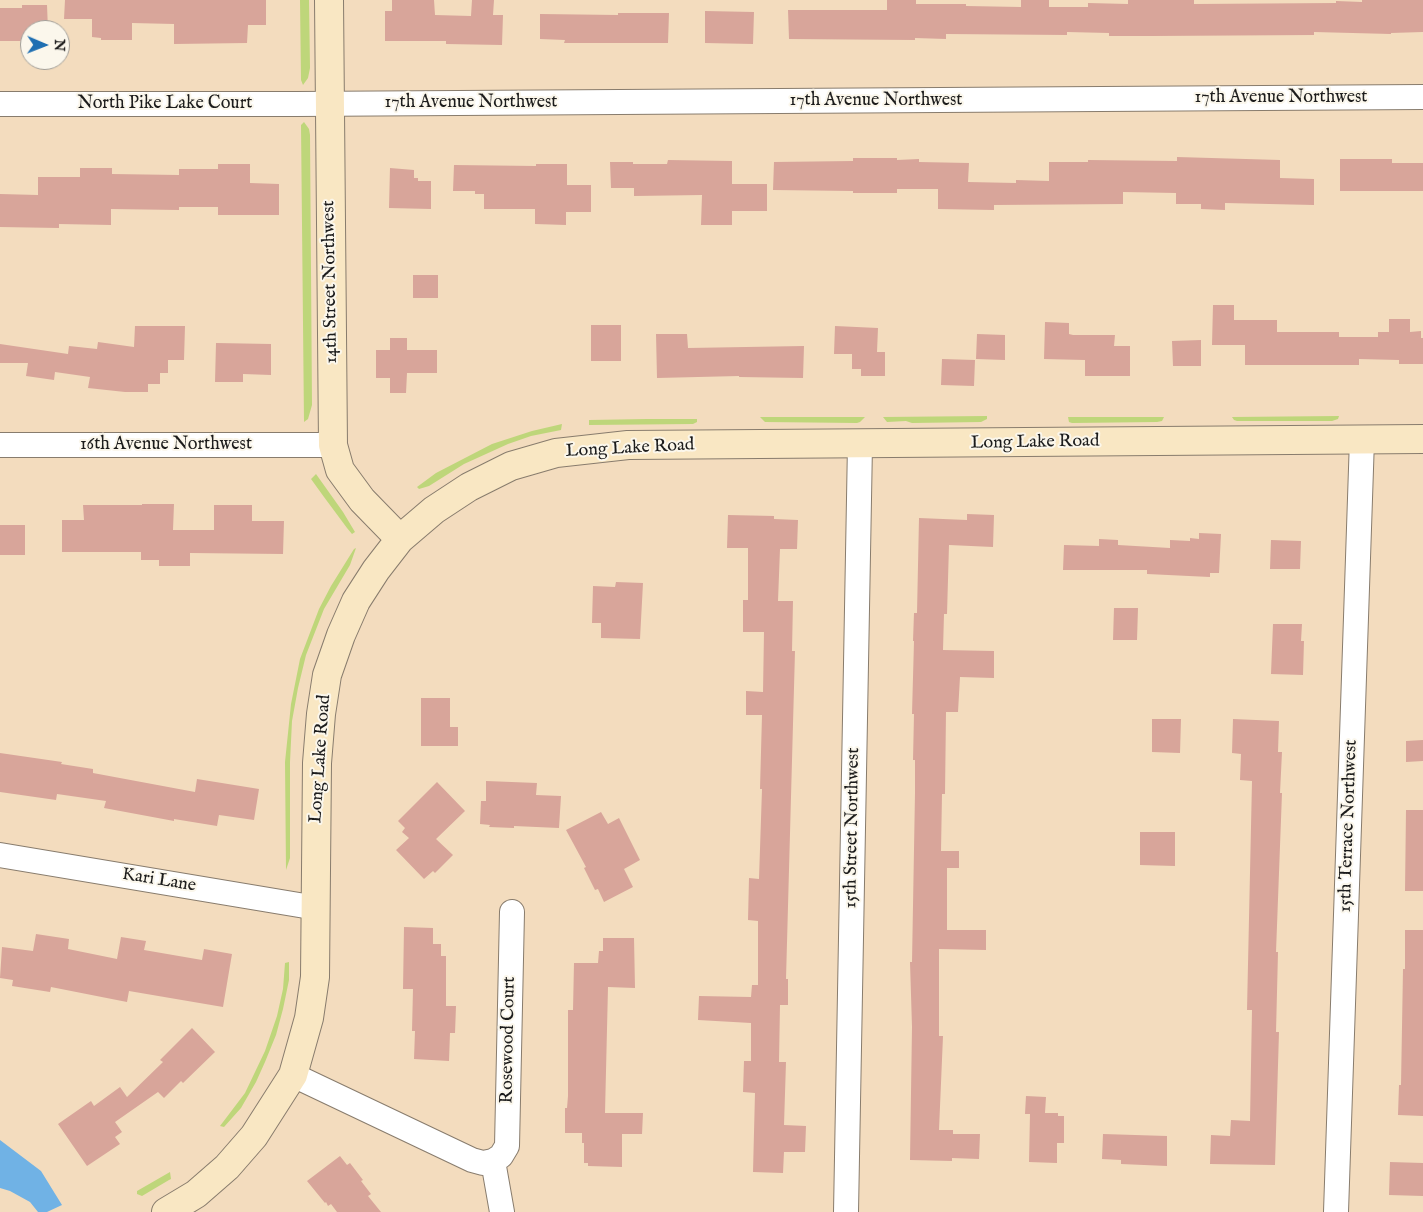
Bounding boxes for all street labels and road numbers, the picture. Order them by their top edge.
street label: 17th Avenue Northwest [1194,87,1368,109]
street label: 17th Avenue Northwest [789,90,963,112]
street label: 17th Avenue Northwest [384,92,558,114]
street label: North Pike Lake Court [78,93,252,115]
street label: 14th Street Northwest [319,200,343,364]
street label: Long Lake Road [970,431,1100,455]
street label: 16th Avenue Northwest [80,434,252,456]
street label: Long Lake Road [565,435,695,463]
street label: Long Lake Road [306,694,336,824]
street label: 15th Terrace Northwest [1335,739,1363,913]
street label: 15th Street Northwest [841,747,865,909]
street label: Kari Lane [120,864,198,898]
street label: Rosewood Court [497,976,521,1104]

